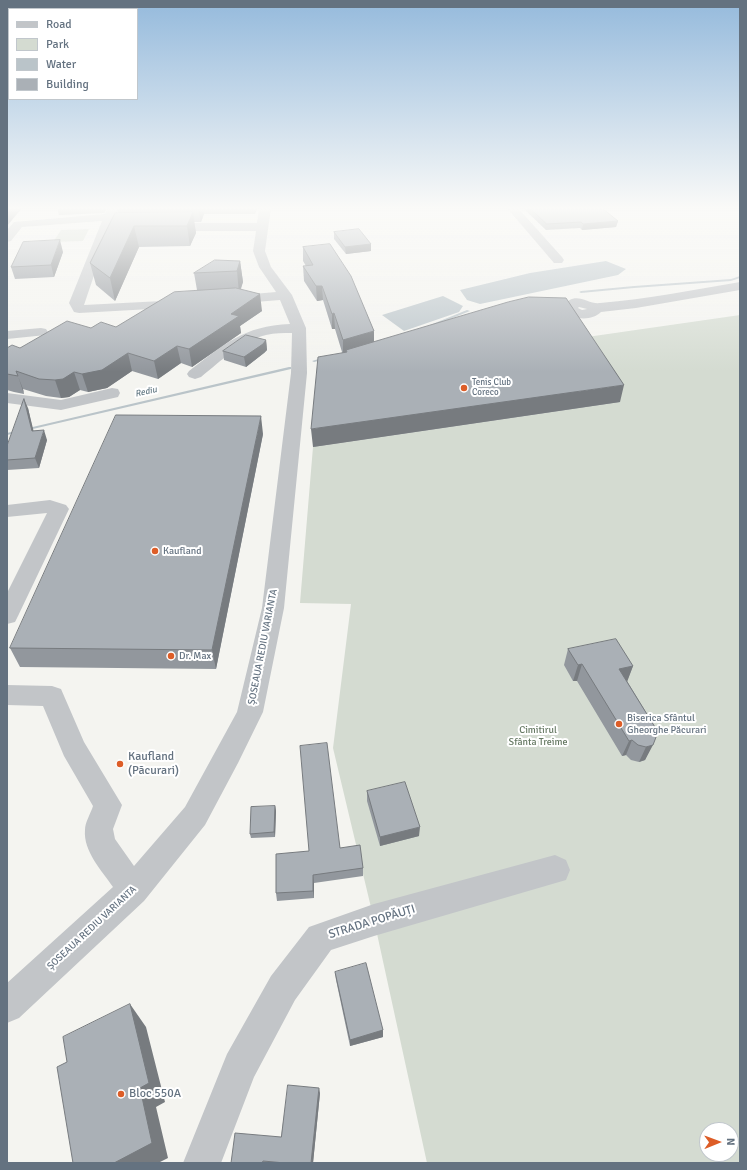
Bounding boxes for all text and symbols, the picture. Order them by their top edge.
legend [8,8,138,100]
text: Road [46,17,72,32]
text: Park [46,37,69,52]
text: Water [46,57,76,72]
text: Building [46,77,89,92]
place label: Tenis Club Coreco [472,378,511,399]
marker: Tenis Club Coreco [459,383,469,393]
water label: Rediu [134,384,158,400]
place label: Kaufland [163,545,202,557]
marker: Kaufland [150,546,160,556]
street label: ȘOSEAUA REDIU VARIANTA [246,588,280,706]
place label: Dr. Max [179,650,211,662]
marker: Dr. Max [166,651,176,661]
place label: Biserica Sfântul Gheorghe Păcurari [627,712,707,736]
marker: Biserica Sfântul Gheorghe Păcurari [614,719,624,729]
park label: Cimitirul Sfânta Treime [509,724,567,748]
place label: Kaufland (Păcurari) [128,750,179,778]
marker: Kaufland (Păcurari) [115,759,125,769]
street label: ȘOSEAUA REDIU VARIANTA [45,883,139,973]
street label: STRADA POPĂUȚI [327,902,417,942]
place label: Bloc 550A [129,1087,181,1101]
marker: Bloc 550A [116,1089,126,1099]
north arrow [699,1122,739,1162]
text: N [724,1138,737,1146]

